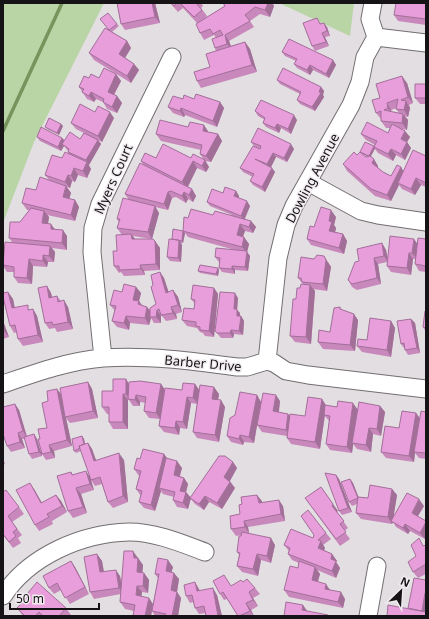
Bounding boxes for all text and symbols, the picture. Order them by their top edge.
street label: Dowling Avenue [281,130,343,226]
street label: Myers Court [90,141,137,217]
street label: Barber Drive [164,351,242,375]
north arrow [381,571,421,611]
text: N [398,573,413,590]
scale bar [10,585,99,611]
text: 50 m [16,590,44,607]

